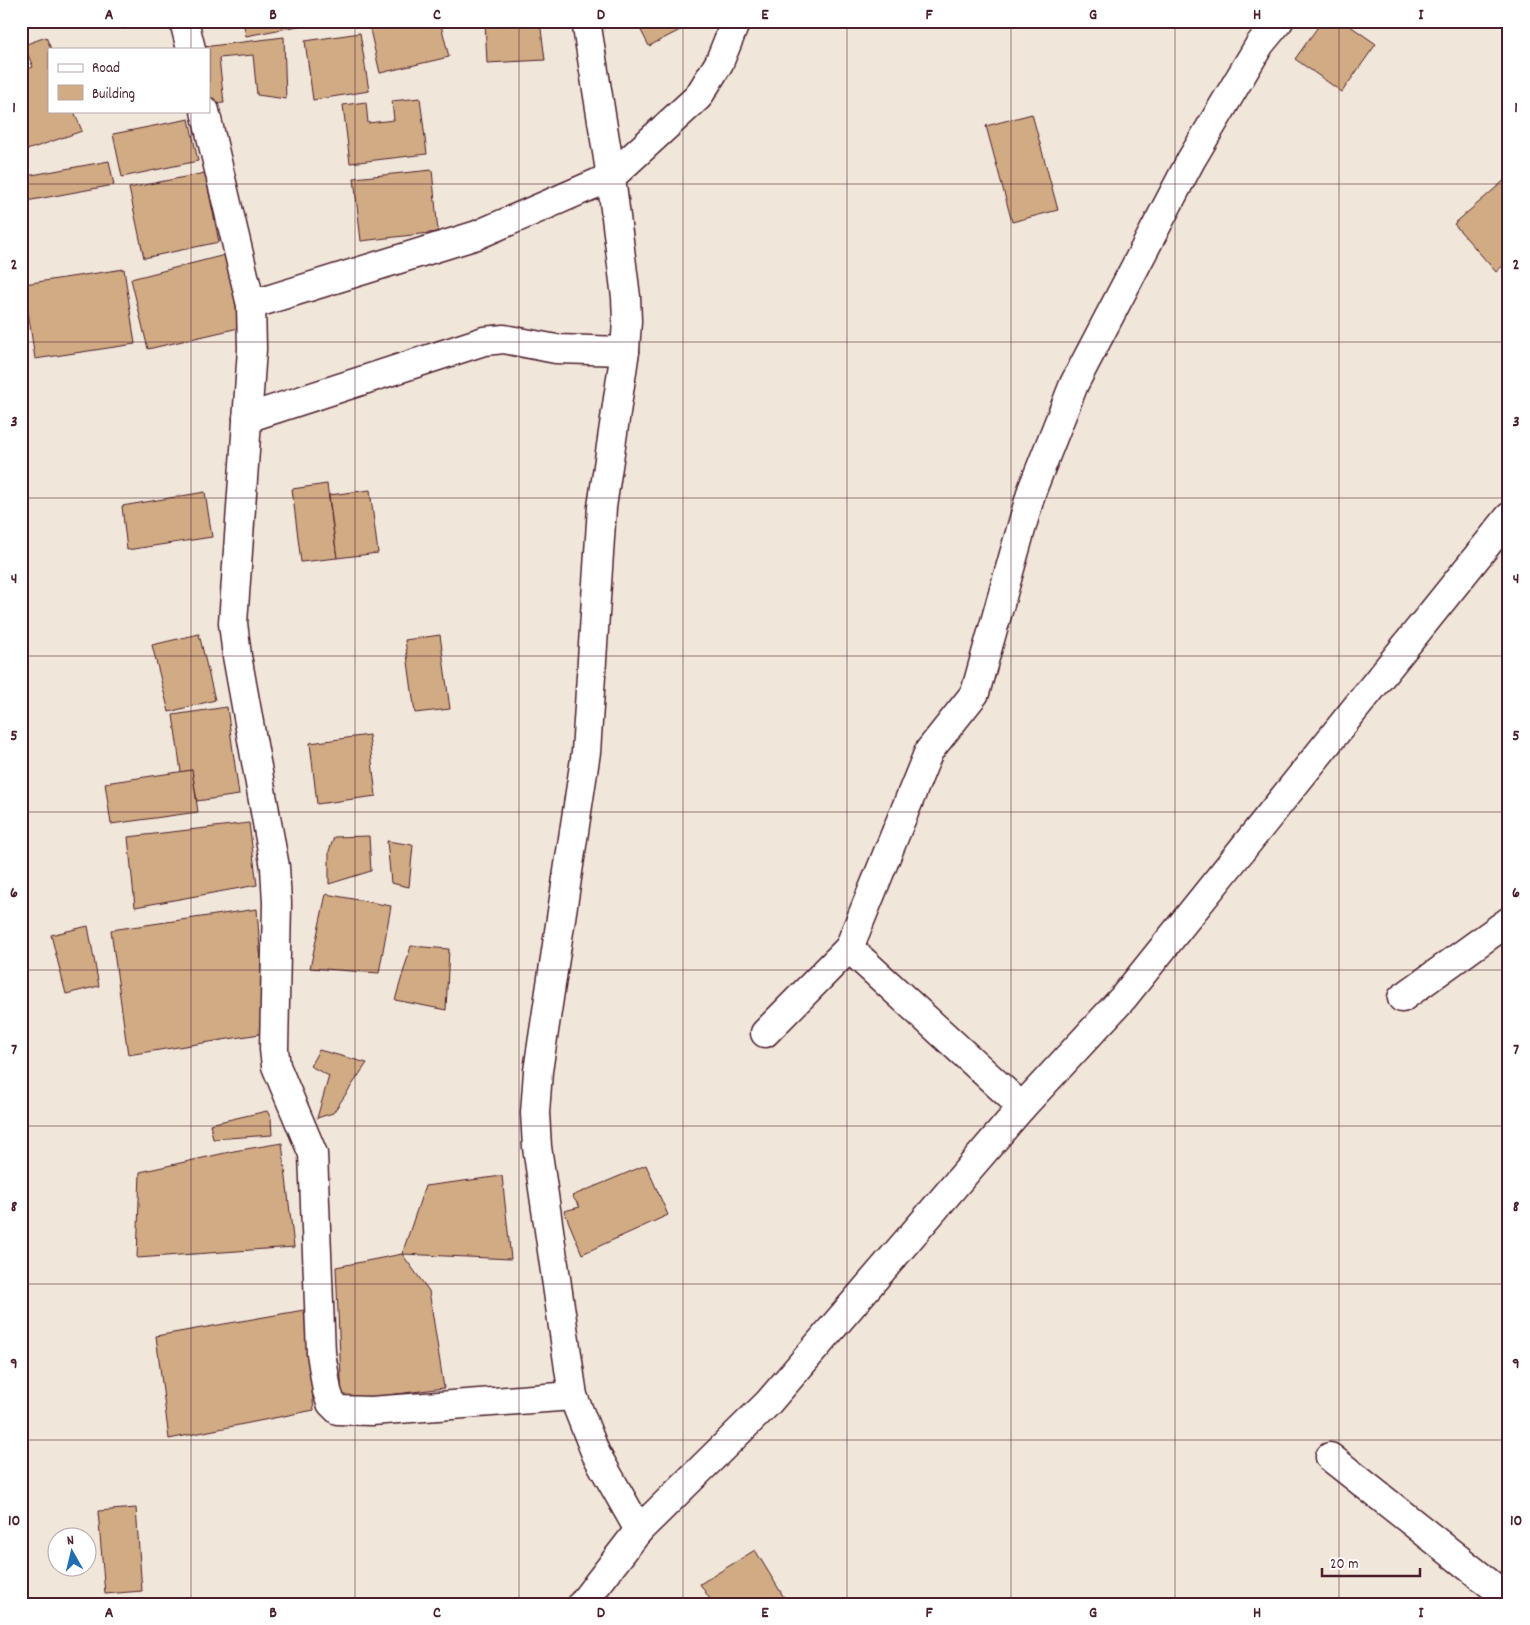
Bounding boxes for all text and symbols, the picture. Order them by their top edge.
text: A [105,4,114,27]
text: B [269,4,277,27]
text: C [433,4,441,27]
text: D [597,4,606,27]
text: E [761,4,769,27]
text: F [925,4,933,27]
text: G [1089,4,1097,27]
text: H [1253,4,1261,27]
text: I [1419,4,1425,27]
legend [48,48,210,112]
text: Road [92,58,120,80]
text: Building [92,84,135,106]
text: 1 [12,97,16,120]
text: 1 [1514,97,1518,120]
text: 2 [11,254,18,277]
text: 2 [1513,254,1520,277]
text: 3 [10,411,18,434]
text: 3 [1512,411,1520,434]
text: 4 [11,568,17,591]
text: 4 [1513,568,1519,591]
text: 5 [10,725,18,748]
text: 5 [1512,725,1520,748]
text: 6 [10,882,18,905]
text: 6 [1512,882,1520,905]
text: 7 [11,1039,17,1062]
text: 7 [1513,1039,1519,1062]
text: 8 [11,1196,18,1219]
text: 8 [1513,1196,1520,1219]
text: 9 [10,1353,18,1376]
text: 9 [1512,1353,1520,1376]
text: 10 [8,1510,20,1533]
text: 10 [1510,1510,1522,1533]
north arrow [48,1528,98,1578]
text: N [66,1531,75,1551]
scale bar [1322,1545,1420,1577]
text: 20 m [1330,1554,1358,1576]
text: A [105,1602,114,1625]
text: B [269,1602,277,1625]
text: C [433,1602,441,1625]
text: D [597,1602,606,1625]
text: E [761,1602,769,1625]
text: F [925,1602,933,1625]
text: G [1089,1602,1097,1625]
text: H [1253,1602,1261,1625]
text: I [1419,1602,1425,1625]

